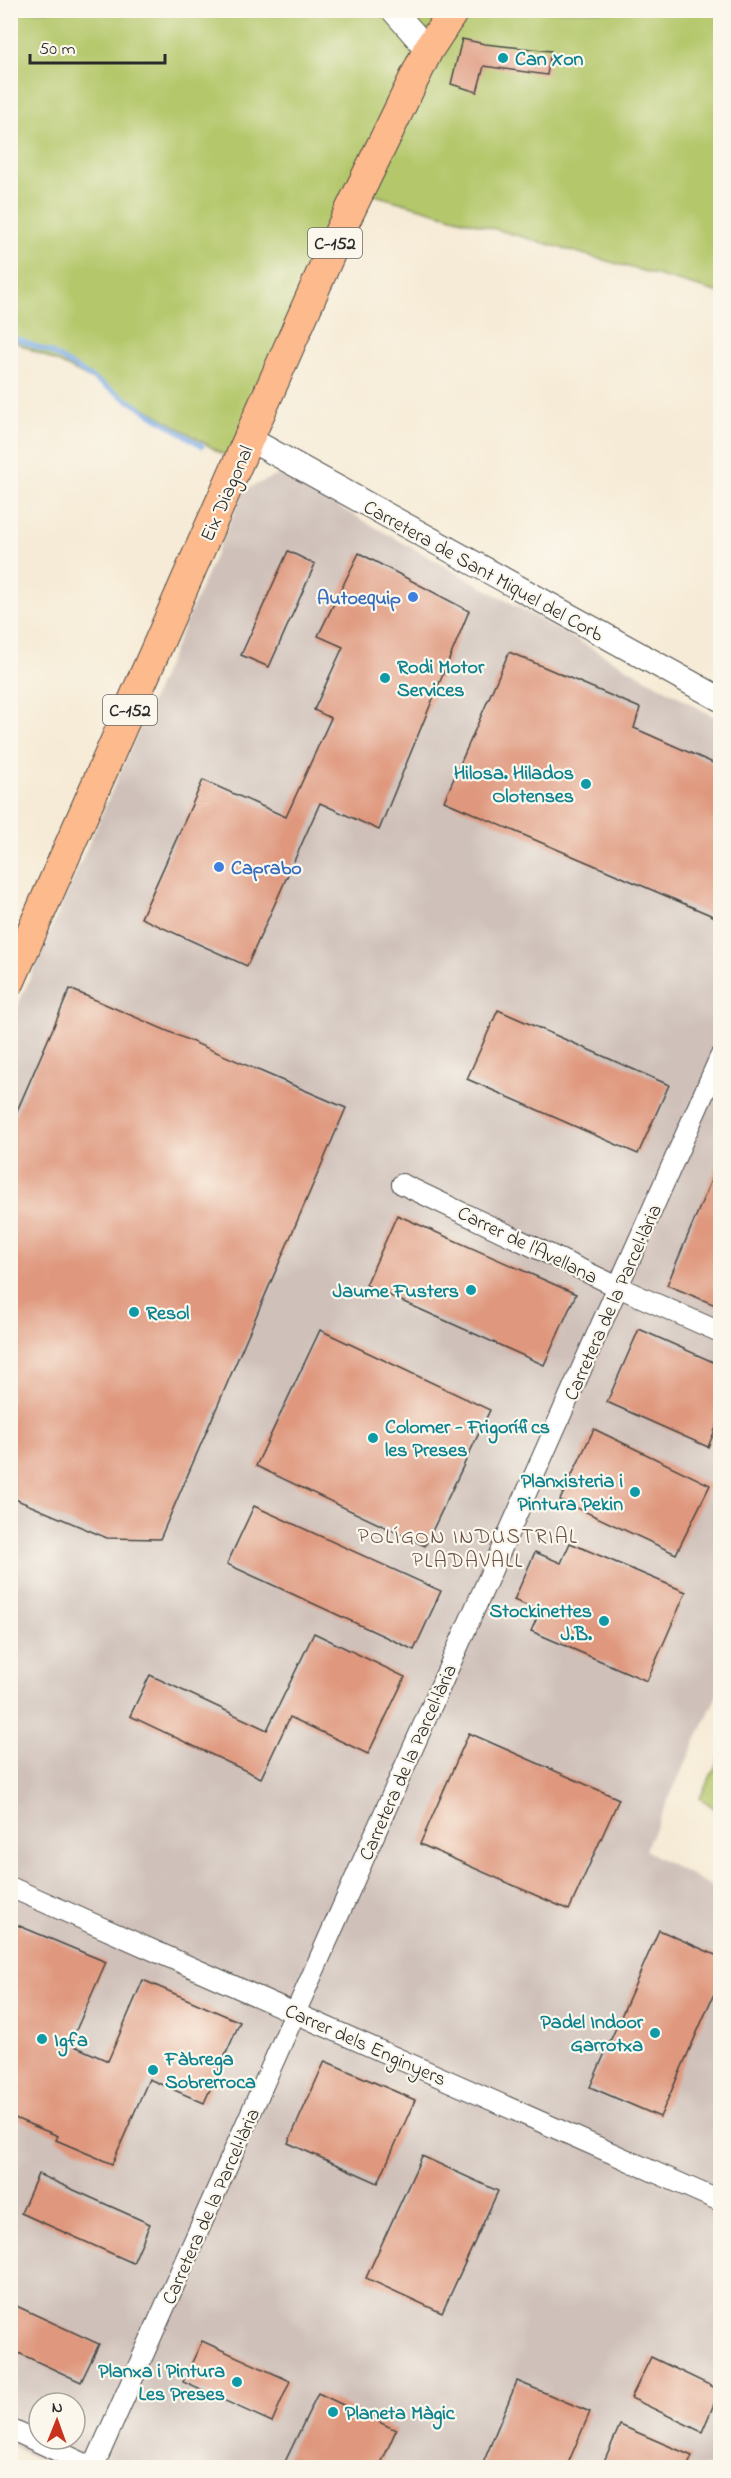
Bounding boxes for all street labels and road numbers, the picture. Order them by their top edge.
road number: C-152 [308,228,362,258]
street label: Eix Diagonal [194,441,263,547]
street label: Carretera de Sant Miquel del Corb [357,494,609,651]
road number: C-152 [103,695,157,725]
street label: Carrer de l'Avellana [452,1200,602,1293]
street label: Carretera de la Parcel·lària [558,1200,671,1406]
street label: Carretera de la Parcel·lària [353,1660,466,1866]
street label: Carrer dels Enginyers [279,1998,450,2096]
street label: Carretera de la Parcel·lària [156,2104,269,2310]

